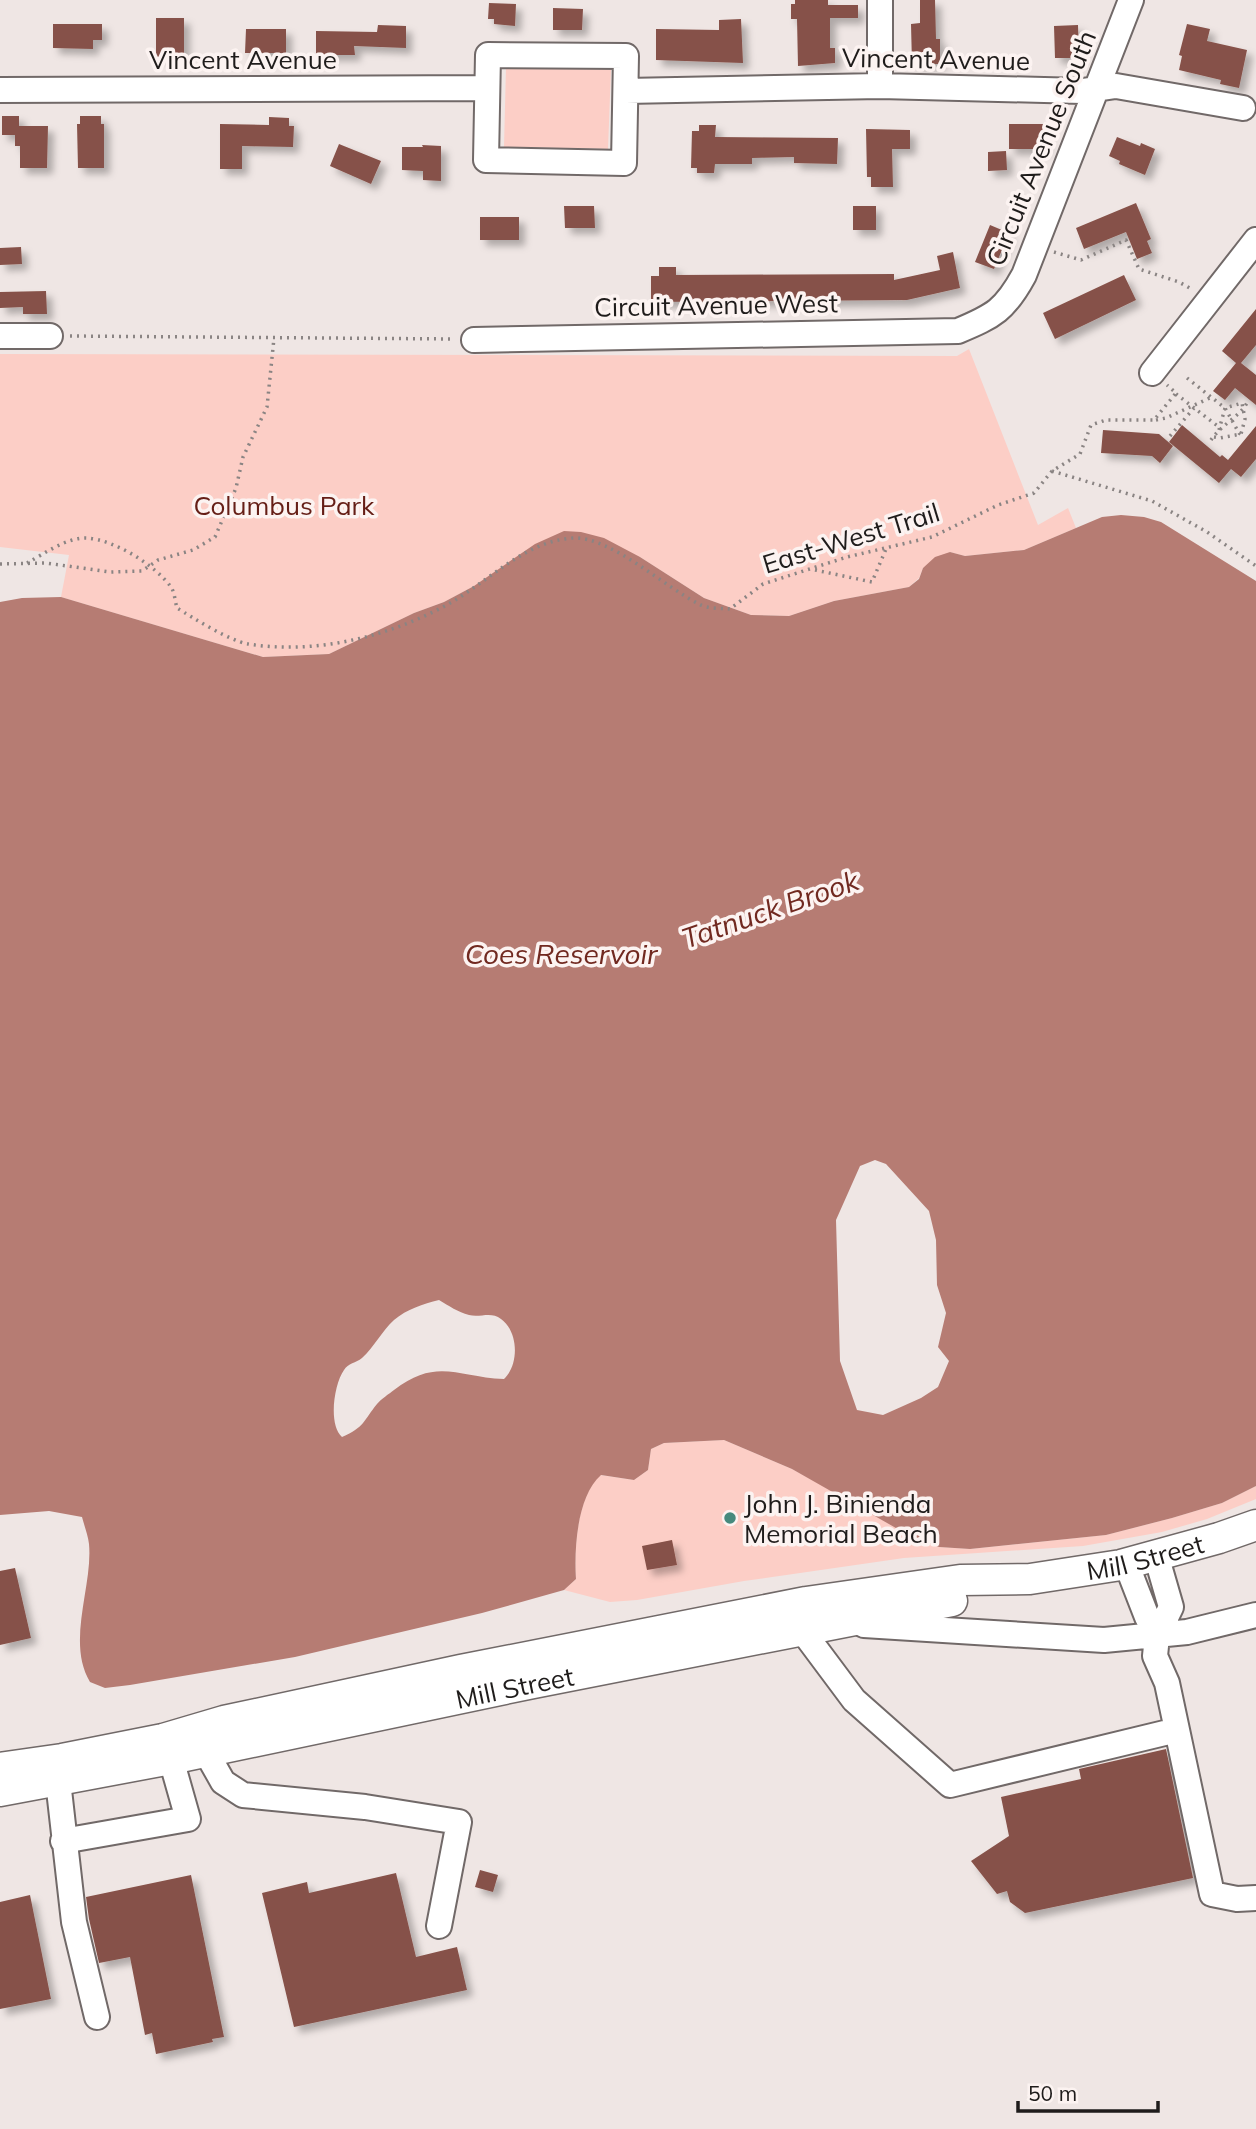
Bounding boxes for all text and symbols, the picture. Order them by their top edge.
street label: Circuit Avenue South [979,25,1103,271]
street label: Vincent Avenue [842,41,1030,77]
street label: Vincent Avenue [149,43,337,76]
street label: Circuit Avenue West [594,286,838,324]
park label: Columbus Park [194,489,375,522]
street label: East-West Trail [758,495,944,581]
water label: Tatnuck Brook [677,862,865,956]
water label: Coes Reservoir [465,936,659,971]
place label: John J. Binienda Memorial Beach [744,1487,938,1550]
marker: John J. Binienda Memorial Beach [722,1510,738,1526]
street label: Mill Street [1084,1527,1207,1587]
street label: Mill Street [453,1659,576,1715]
scale bar [1018,2070,1158,2114]
text: 50 m [1028,2080,1077,2106]

